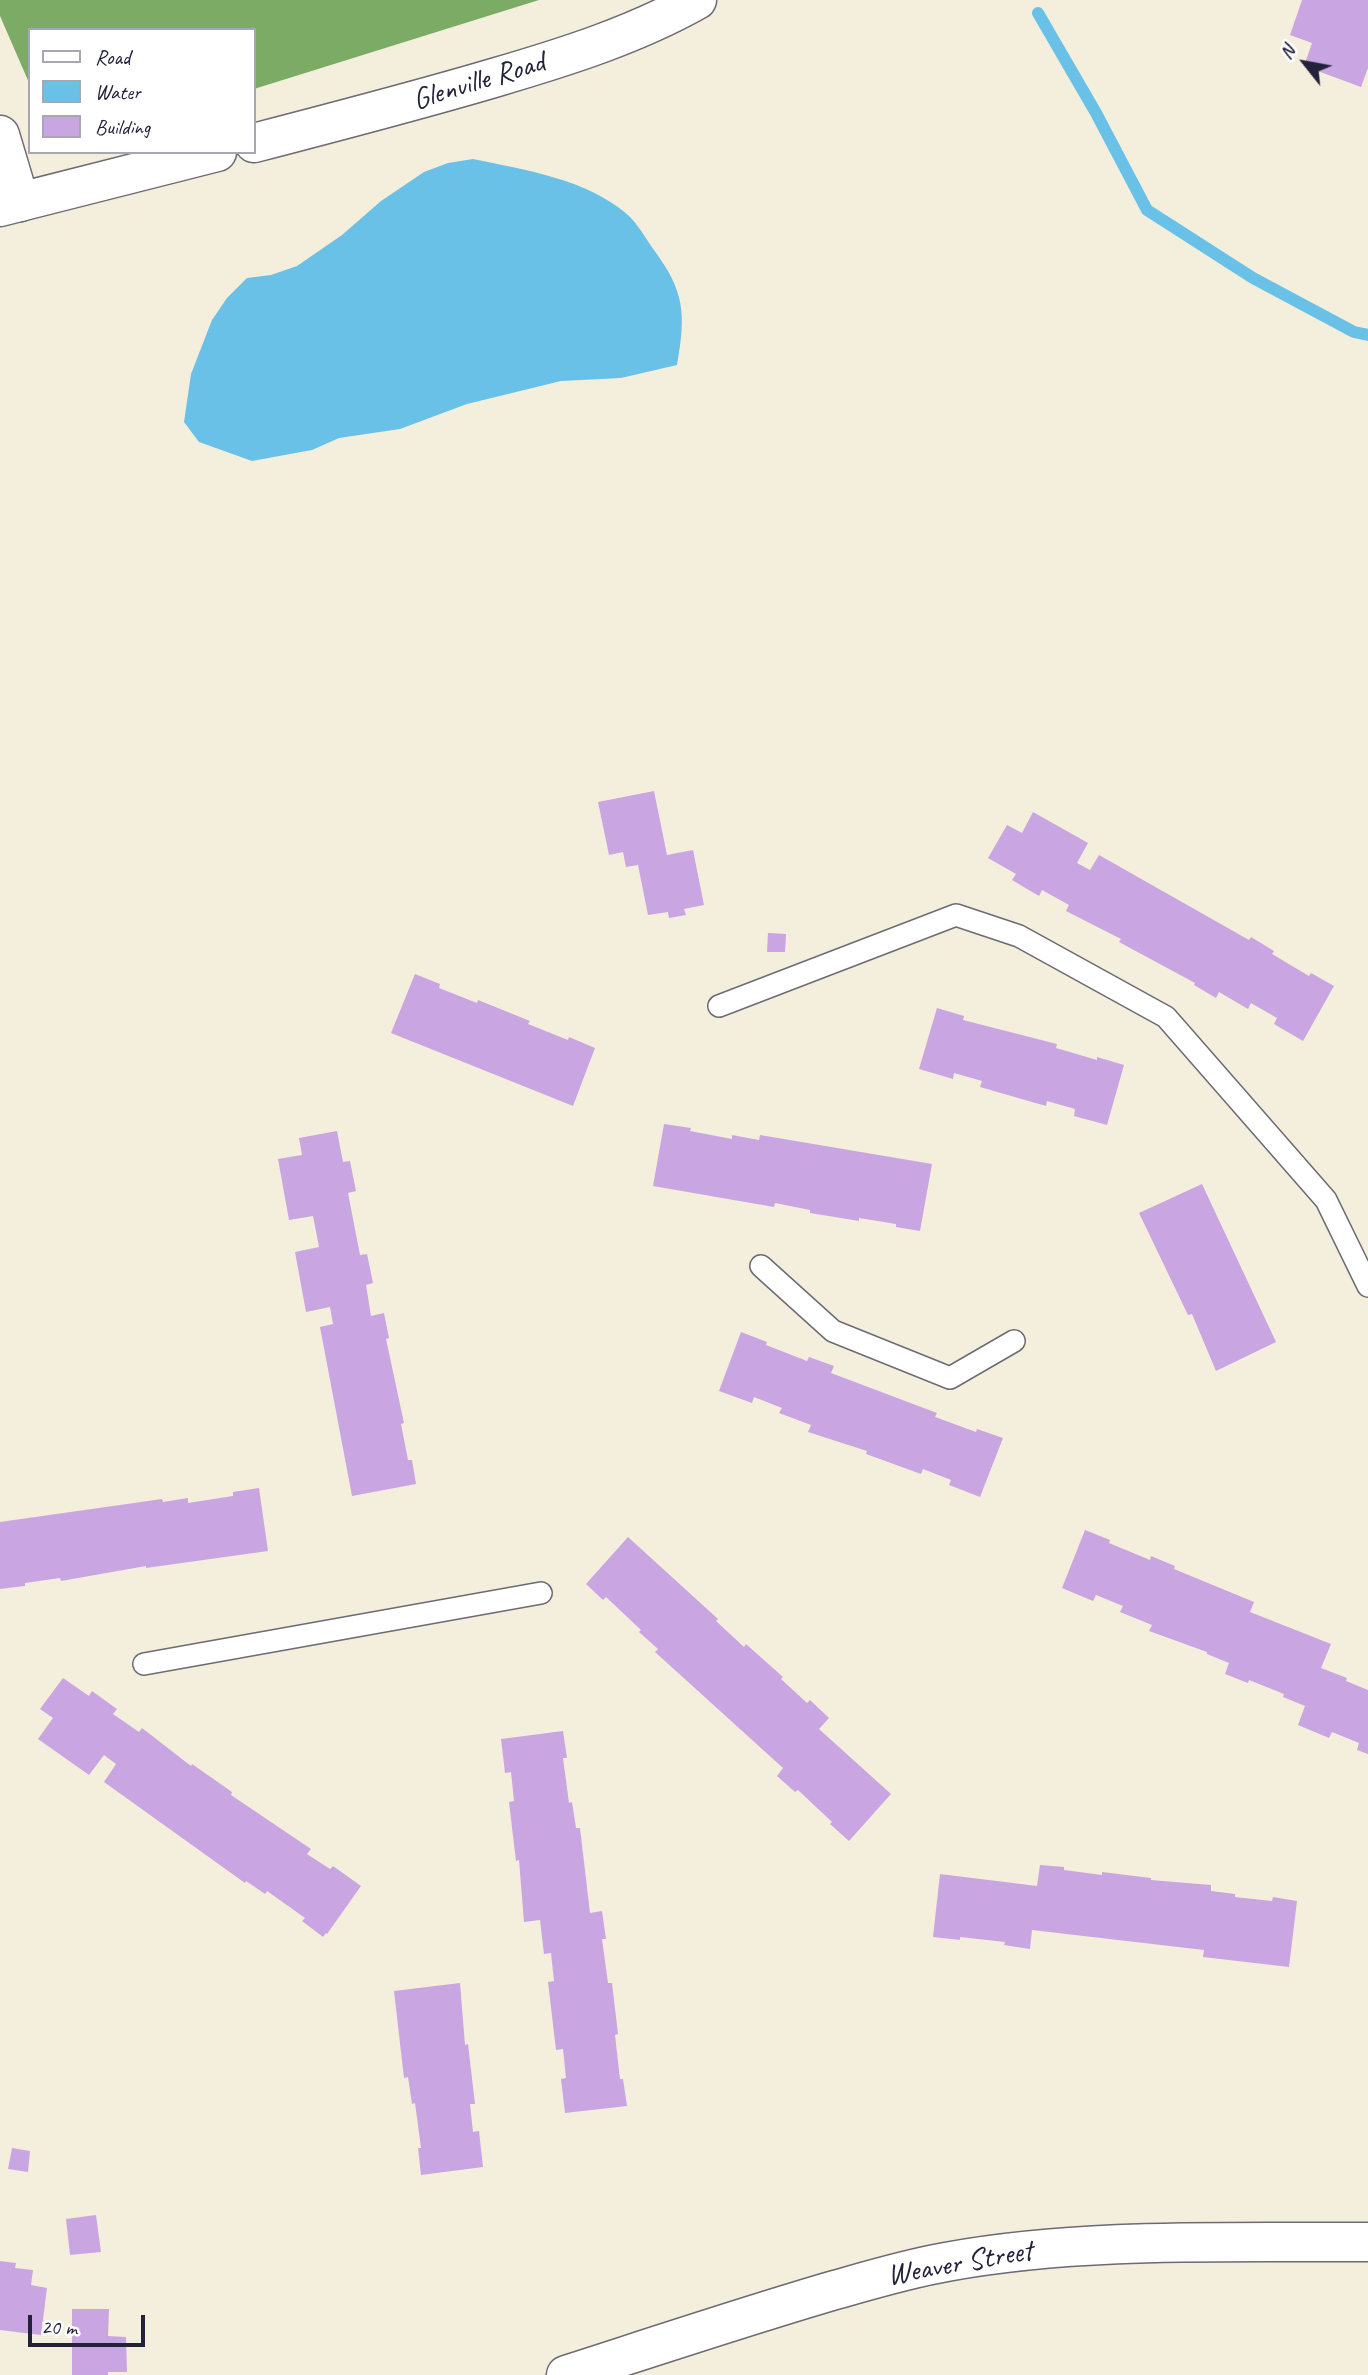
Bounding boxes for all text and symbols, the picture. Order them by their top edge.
legend [28,28,256,154]
north arrow [1270,28,1340,98]
text: N [1274,41,1300,63]
text: Road [95,44,130,70]
street label: Glenville Road [409,45,549,119]
text: Water [95,79,141,105]
text: Building [95,114,150,140]
street label: Weaver Street [885,2234,1035,2294]
scale bar [32,2302,149,2346]
text: 20 m [41,2314,77,2340]

